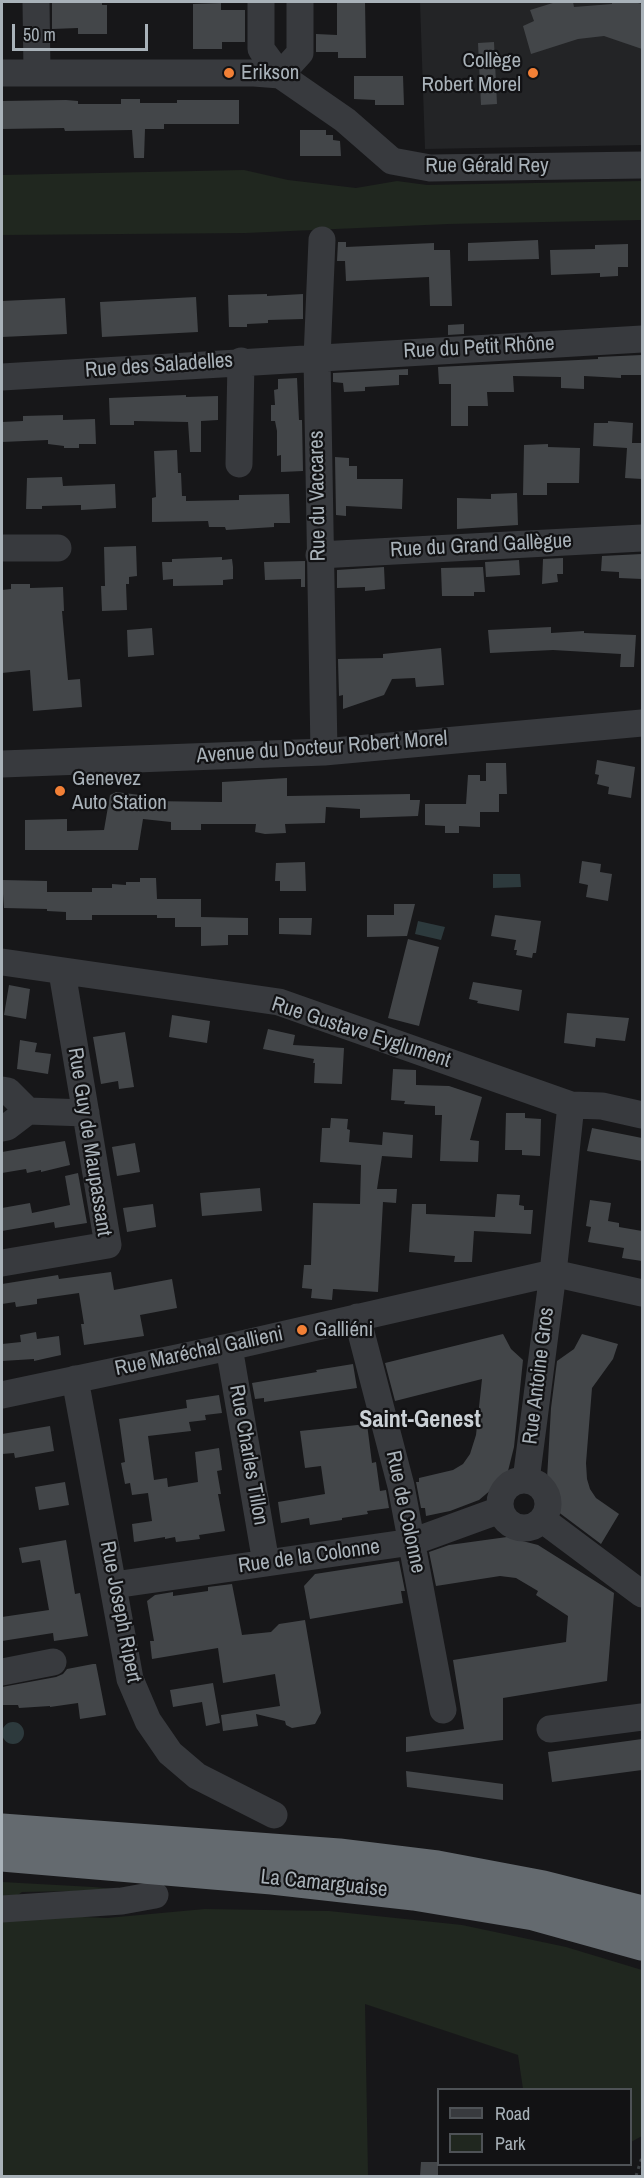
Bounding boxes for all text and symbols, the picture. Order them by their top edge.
scale bar [15,12,152,50]
text: 50 m [23,22,56,47]
place label: Collège Robert Morel [421,48,521,98]
place label: Erikson [241,60,299,86]
marker: Erikson [222,66,236,80]
marker: Collège Robert Morel [526,66,540,80]
street label: Rue Gérald Rey [425,153,549,179]
street label: Rue du Petit Rhône [403,331,555,365]
street label: Rue des Saladelles [84,348,234,384]
street label: Rue du Vaccares [304,430,332,562]
street label: Rue du Grand Gallègue [390,529,572,563]
street label: Avenue du Docteur Robert Morel [196,727,448,769]
place label: Genevez Auto Station [72,766,167,816]
marker: Genevez Auto Station [53,784,67,798]
street label: Rue Gustave Eyglument [268,992,454,1074]
street label: Rue Guy de Maupassant [62,1046,116,1238]
street label: Rue Antoine Gros [518,1306,560,1446]
place label: Galliéni [314,1317,373,1343]
street label: Rue Maréchal Gallieni [113,1322,285,1382]
marker: Galliéni [295,1323,309,1337]
street label: Rue Charles Tillon [223,1383,273,1527]
district label: Saint-Genest [359,1407,481,1435]
street label: Rue de Colonne [380,1449,430,1575]
street label: Rue de la Colonne [237,1535,381,1579]
street label: Rue Joseph Ripert [94,1539,146,1685]
street label: La Camarguaise [259,1865,389,1903]
legend [437,2088,632,2166]
text: Road [495,2101,530,2126]
text: Park [495,2131,525,2156]

